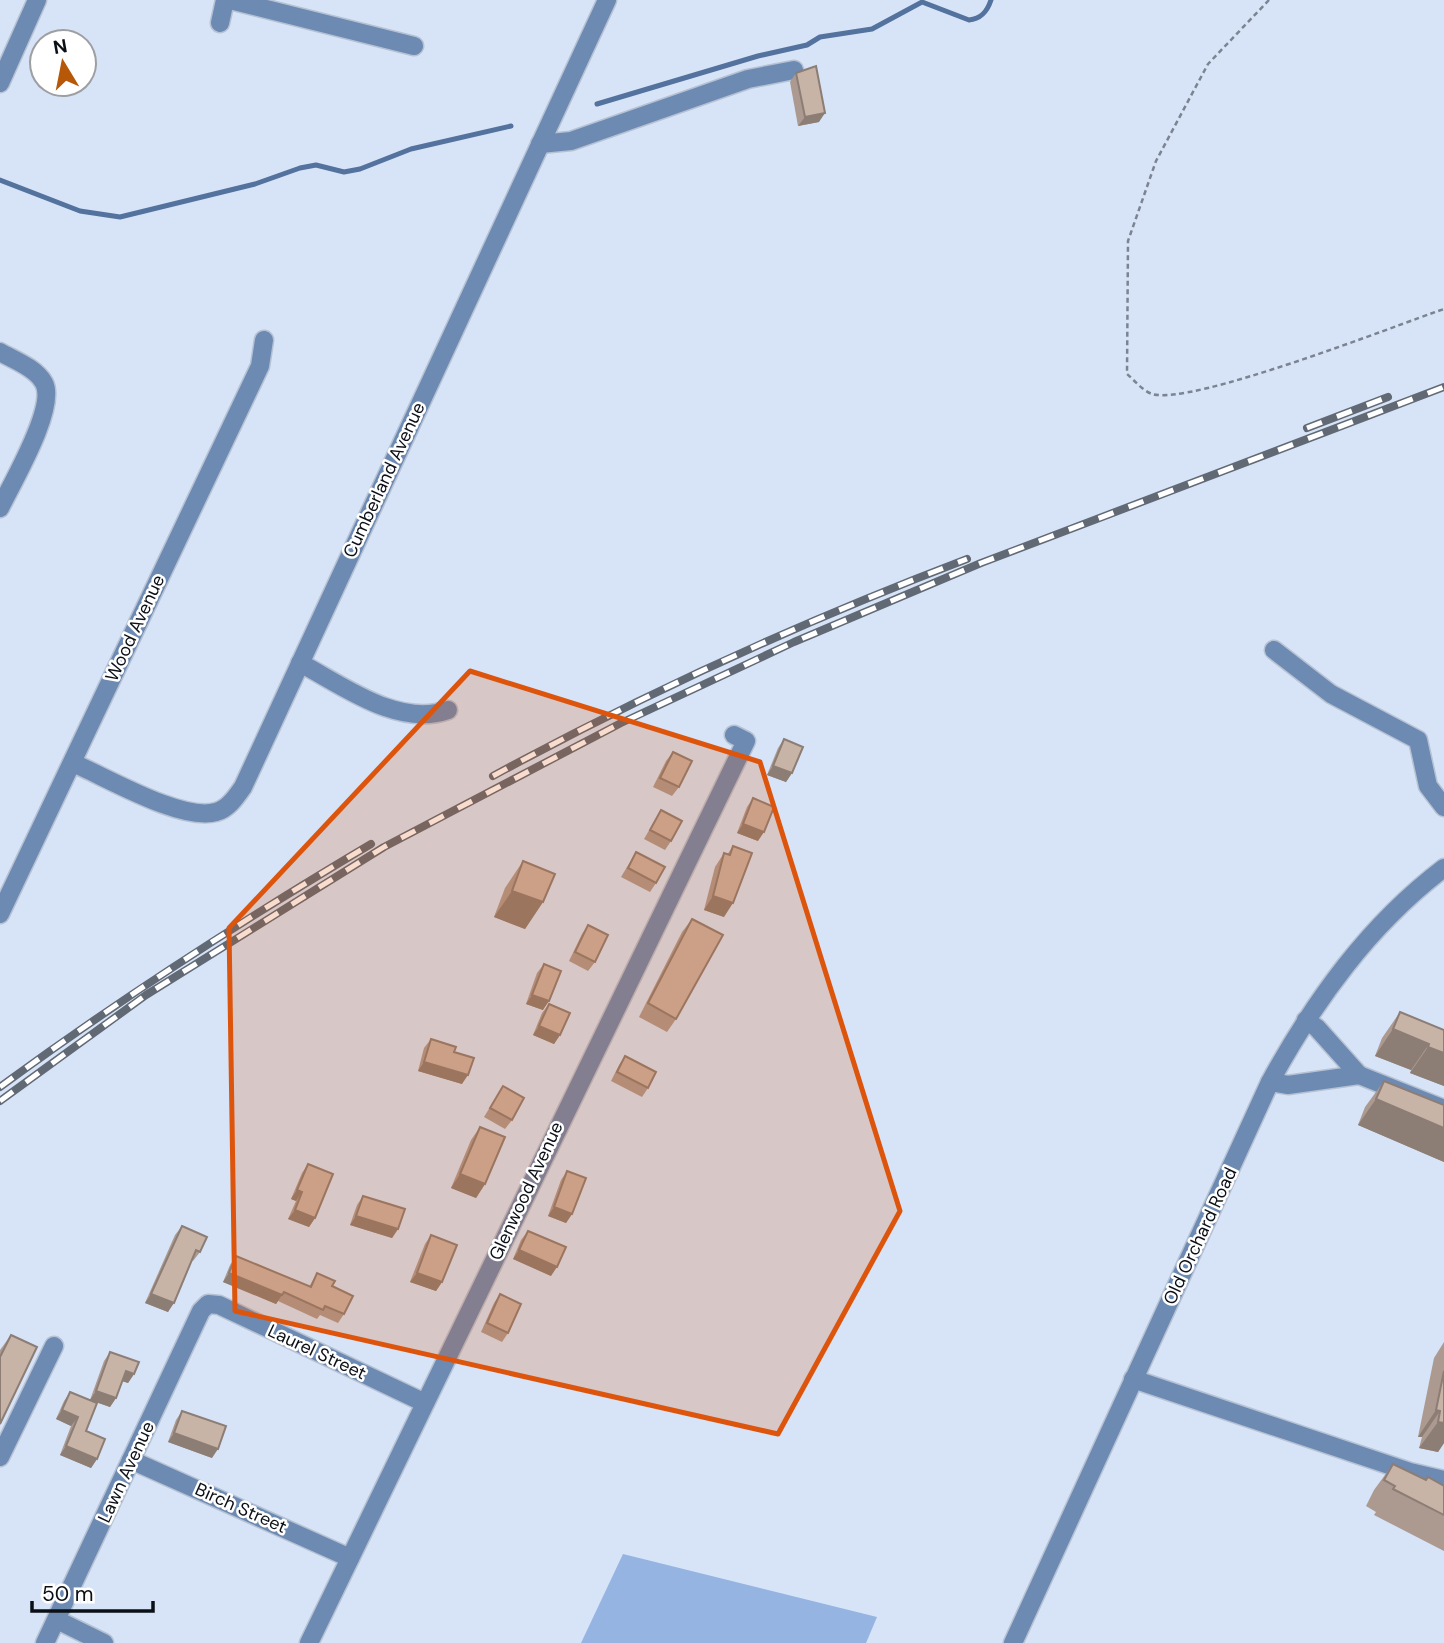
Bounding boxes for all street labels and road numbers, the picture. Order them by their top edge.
street label: Cumberland Avenue [337,398,431,562]
street label: Wood Avenue [100,571,170,685]
street label: Glenwood Avenue [483,1118,569,1264]
street label: Old Orchard Road [1158,1163,1242,1309]
street label: Laurel Street [264,1319,370,1385]
street label: Lawn Avenue [92,1417,160,1527]
street label: Birch Street [191,1477,291,1539]

